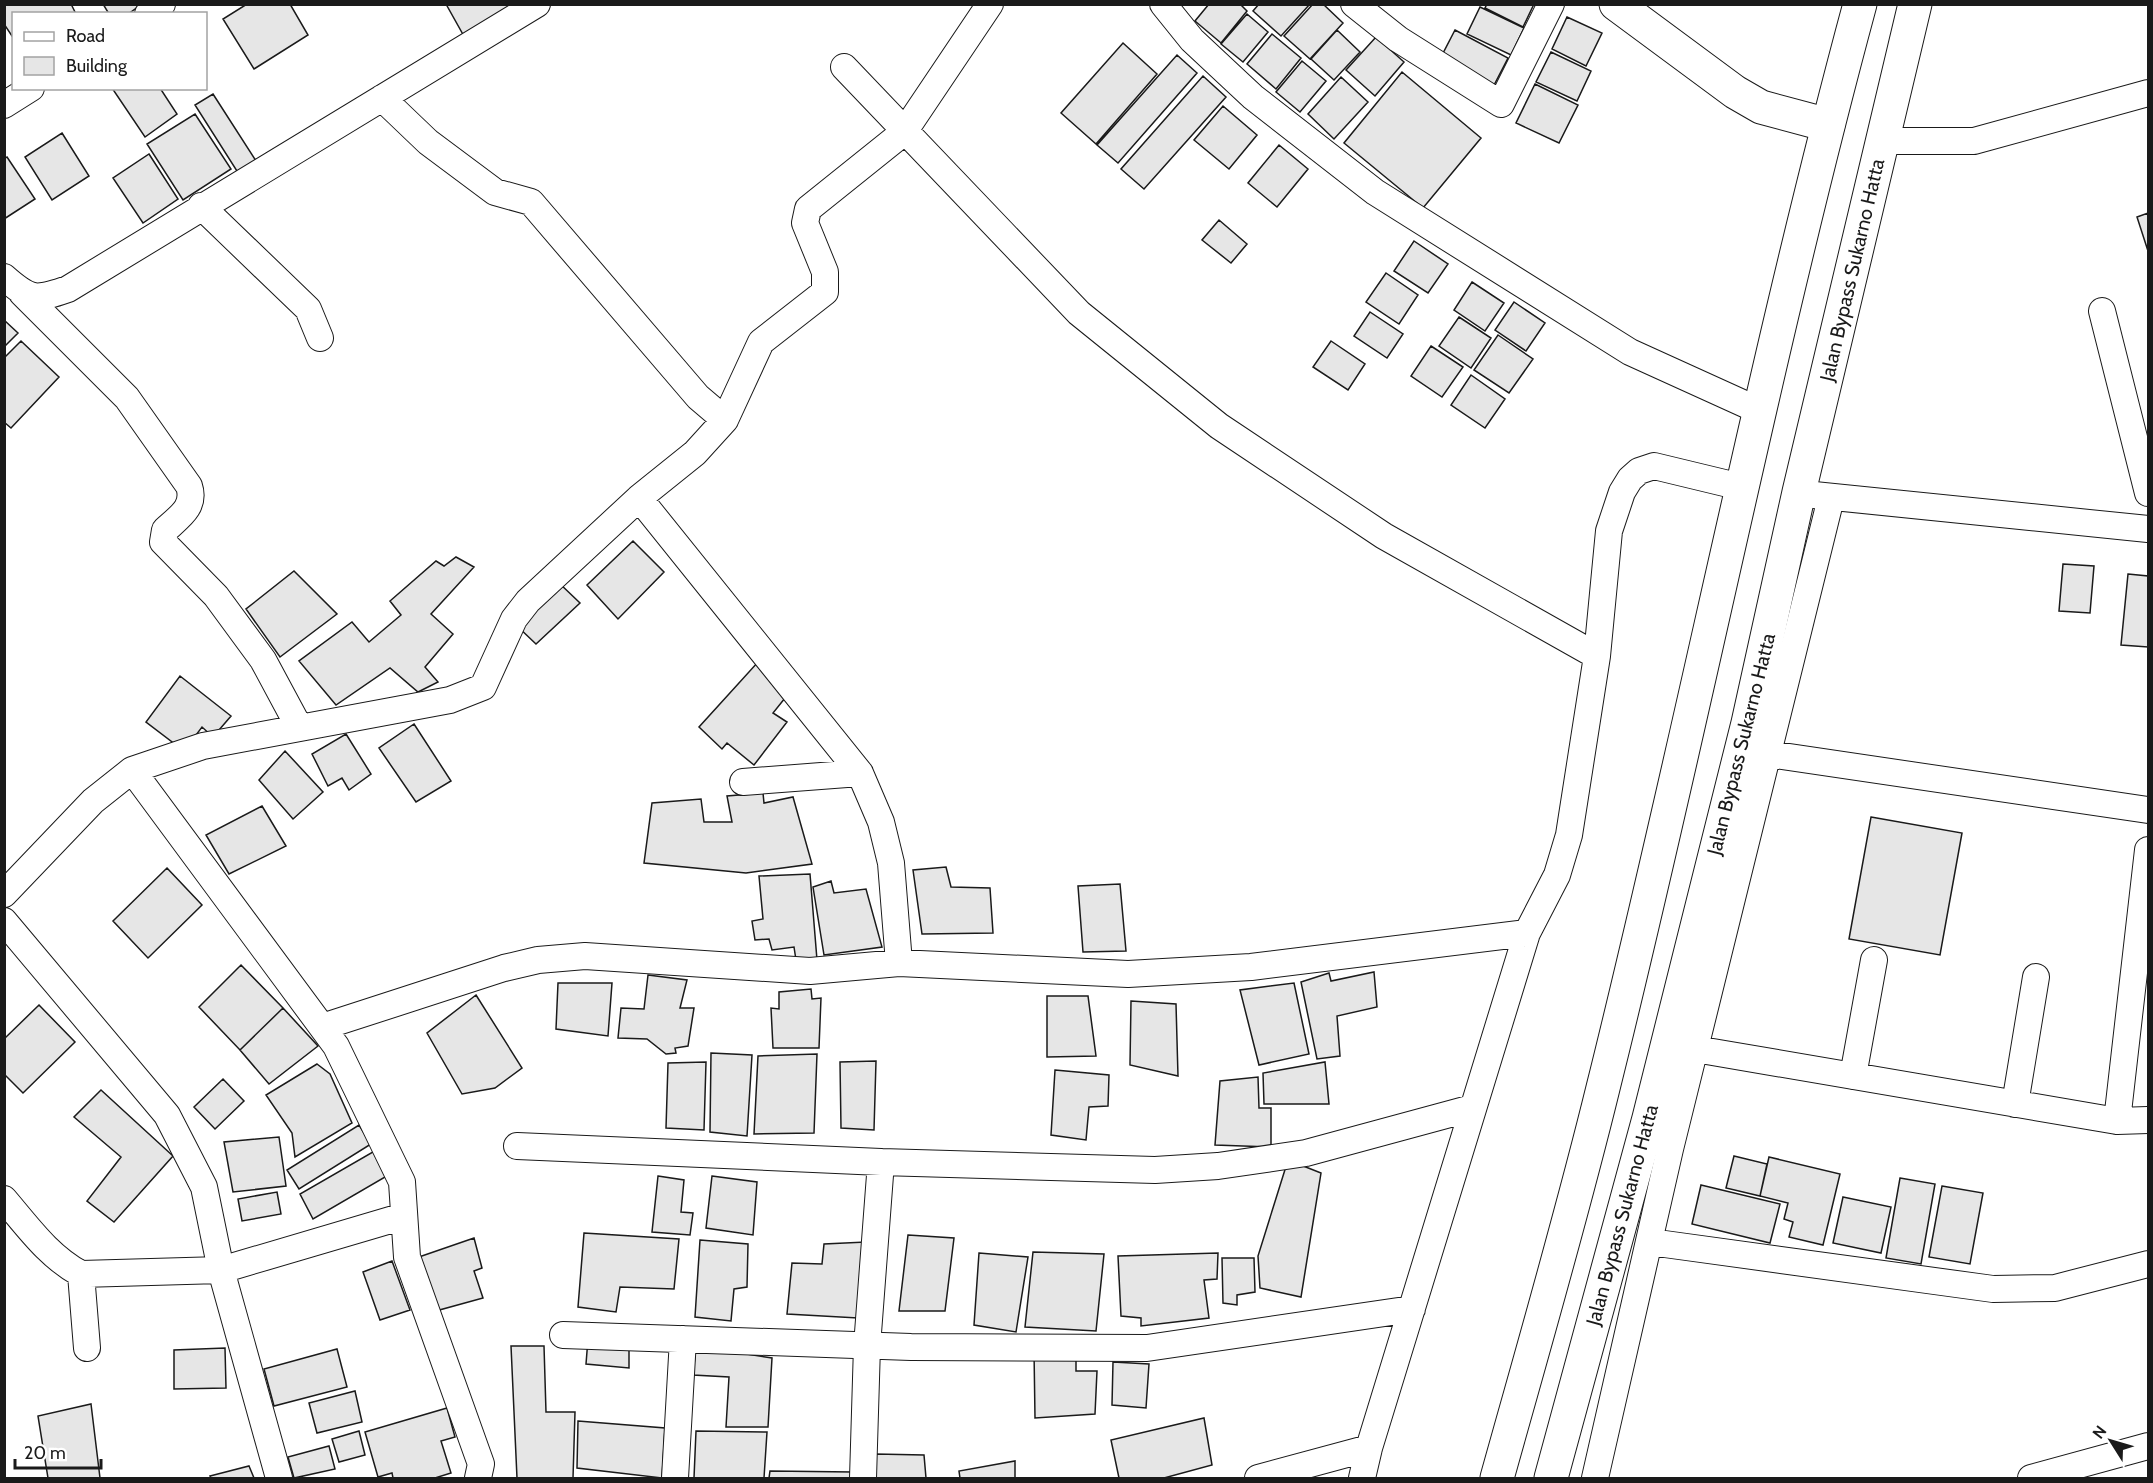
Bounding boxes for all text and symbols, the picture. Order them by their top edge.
legend [12,12,207,90]
text: Road [66,25,105,47]
text: Building [66,55,128,77]
street label: Jalan Bypass Sukarno Hatta [1814,156,1889,385]
street label: Jalan Bypass Sukarno Hatta [1702,630,1780,858]
street label: Jalan Bypass Sukarno Hatta [1581,1101,1663,1329]
north arrow [2081,1411,2141,1471]
text: N [2088,1422,2110,1443]
scale bar [15,1432,100,1470]
text: 20 m [24,1442,66,1464]

